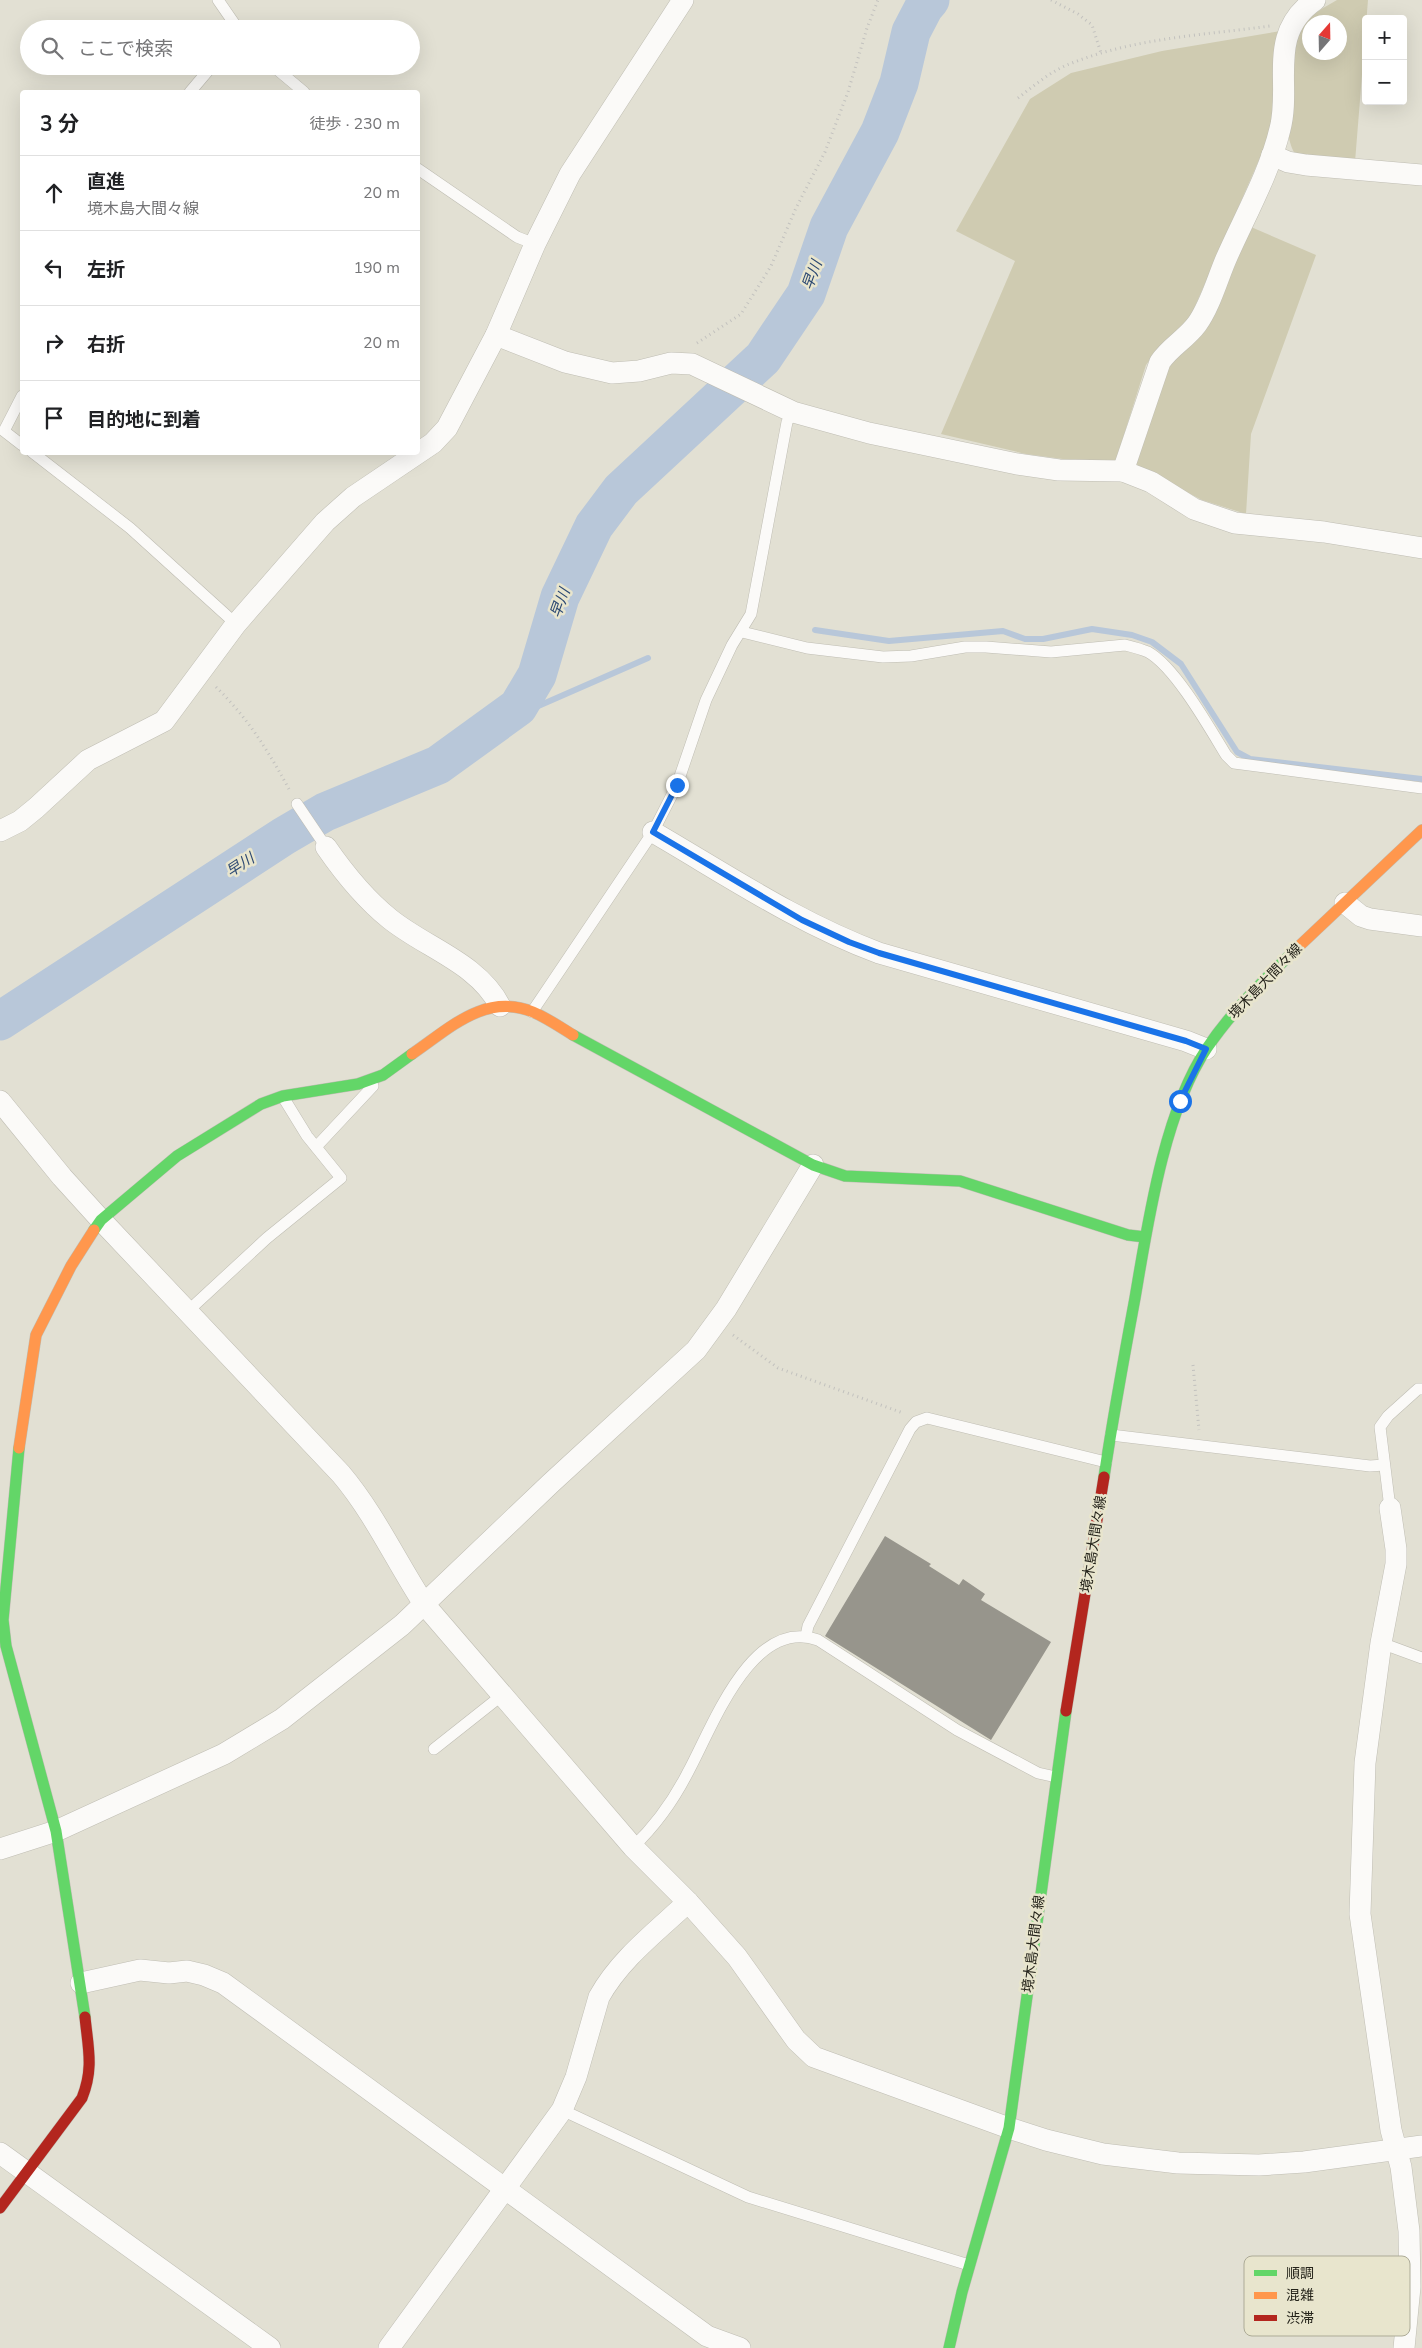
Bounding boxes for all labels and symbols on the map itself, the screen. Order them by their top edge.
north arrow [1302,15,1347,60]
water label: 早川 [797,256,827,293]
water label: 早川 [545,584,575,621]
route end [666,774,689,797]
water label: 早川 [222,847,260,882]
street label: 境木島大間々線 [1224,940,1306,1023]
route start [1169,1090,1192,1113]
street label: 境木島大間々線 [1076,1494,1111,1594]
street label: 境木島大間々線 [1018,1894,1049,1994]
legend [1244,2256,1410,2336]
text: 順調 [1286,2264,1314,2283]
text: 混雑 [1286,2286,1314,2305]
text: 渋滞 [1286,2309,1314,2328]

